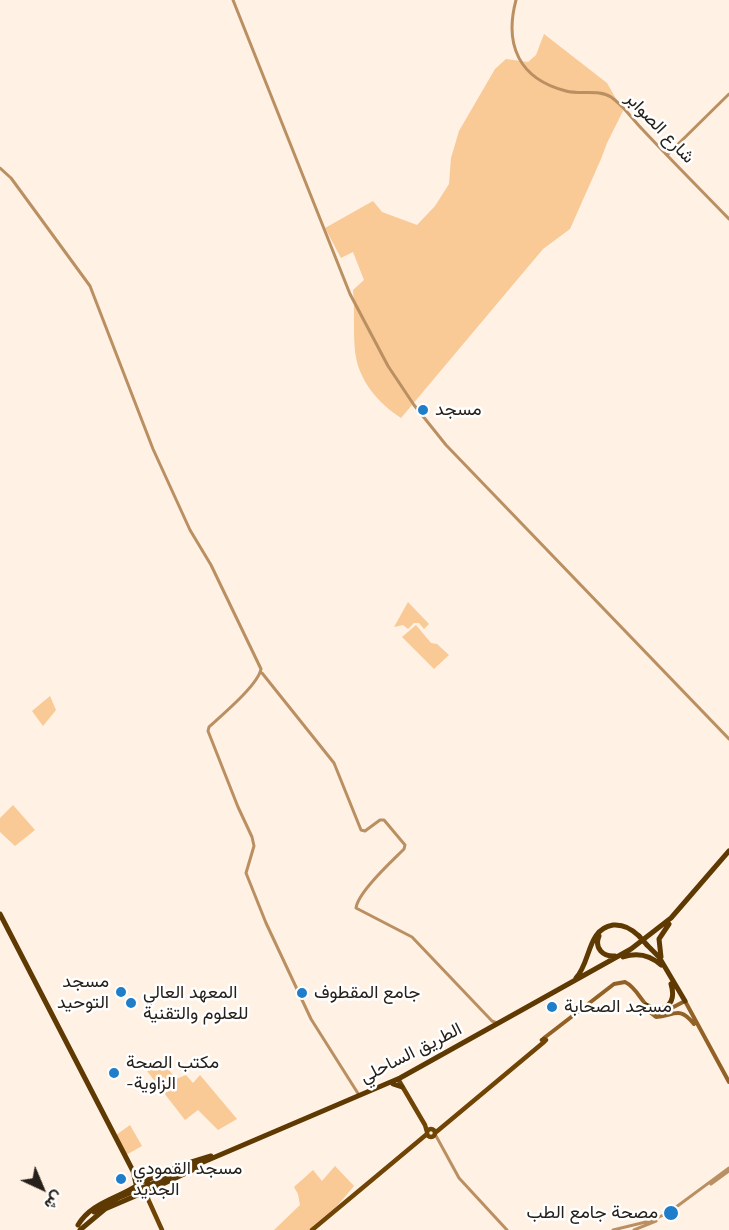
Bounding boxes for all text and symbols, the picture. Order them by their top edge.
street label: شارع الصوابر [621,88,699,168]
place label: مسجد [435,399,482,421]
marker: مسجد [416,403,430,417]
place label: مسجد التوحيد [57,971,109,1014]
place label: المعهد العالي للعلوم والتقنية [143,982,248,1024]
place label: جامع المقطوف [314,982,420,1004]
marker: مسجد التوحيد [114,985,128,999]
marker: جامع المقطوف [295,986,309,1000]
marker: المعهد العالي للعلوم والتقنية [124,996,138,1010]
place label: مسجد الصحابة [564,996,672,1018]
marker: مسجد الصحابة [545,1000,559,1014]
street label: الطريق الساحلي [356,1018,466,1088]
place label: مكتب الصحة -الزاوية [126,1052,219,1094]
marker: مكتب الصحة -الزاوية [107,1066,121,1080]
north arrow [12,1158,72,1218]
place label: مسجد القمودي الجديد [133,1158,242,1200]
marker: مسجد القمودي الجديد [114,1172,128,1186]
text: ش [41,1187,68,1215]
place label: مصحة جامع الطب [527,1202,658,1224]
marker: مصحة جامع الطب [662,1204,680,1222]

